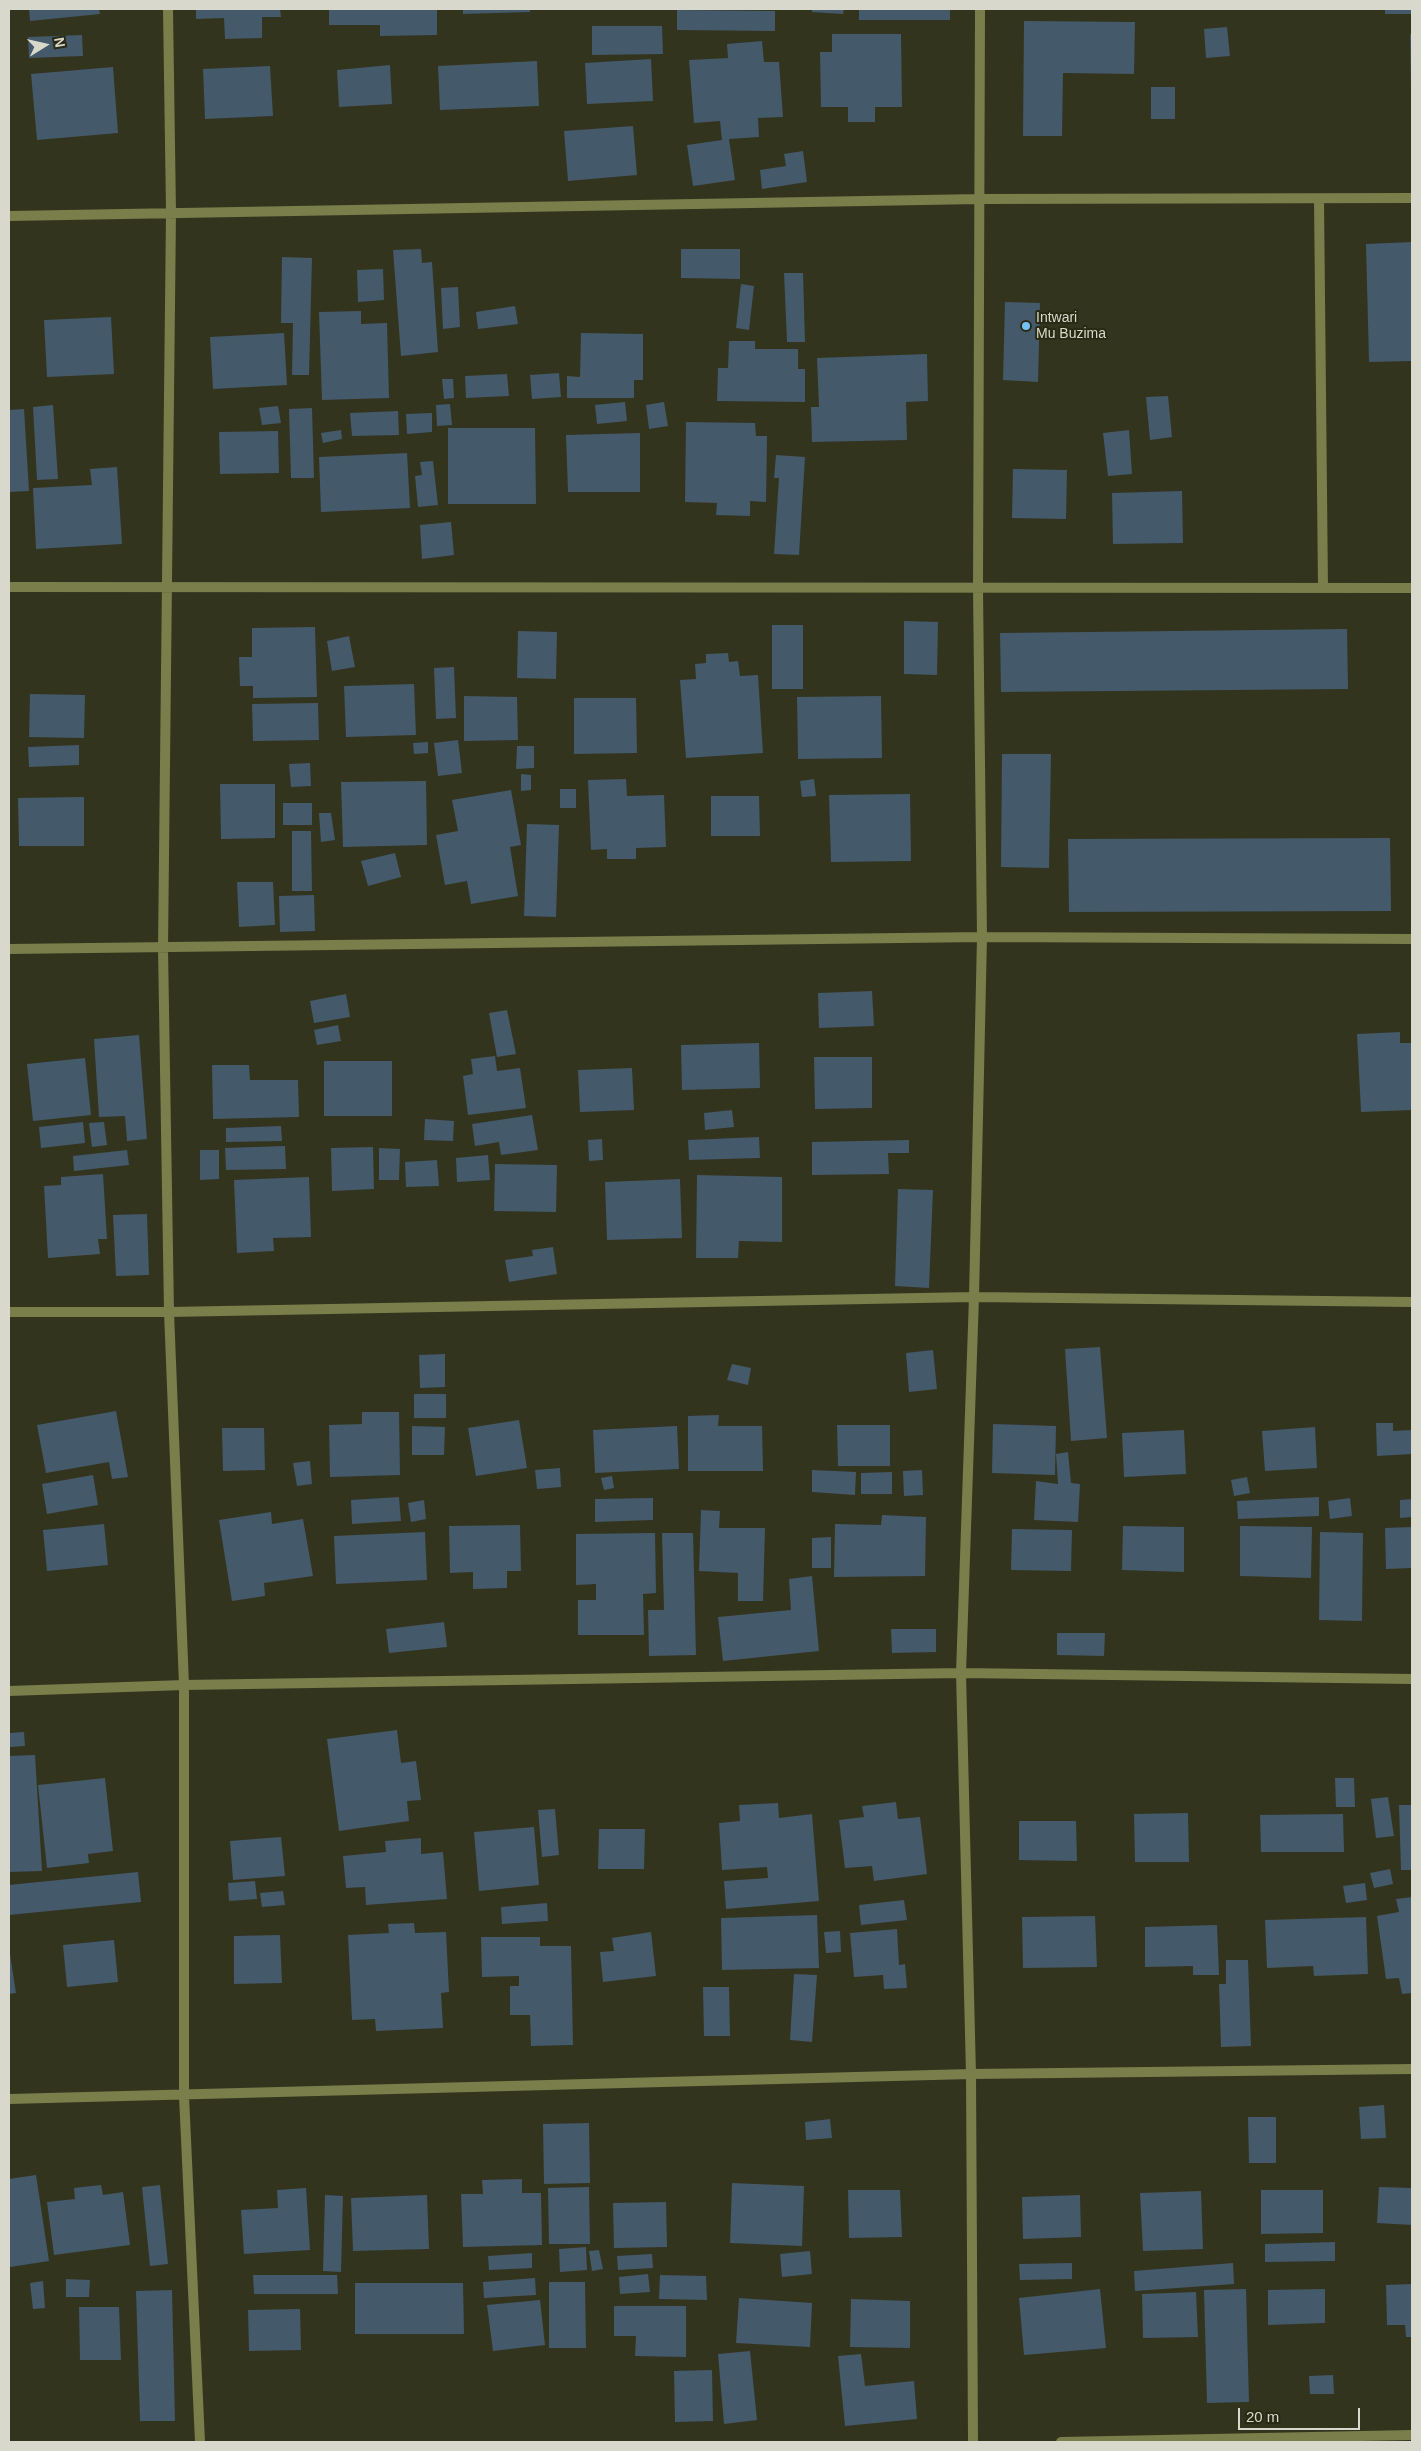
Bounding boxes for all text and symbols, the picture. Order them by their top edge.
north arrow [20,20,70,70]
text: N [51,36,69,49]
place label: Intwari Mu Buzima [1036,310,1106,342]
marker: Intwari Mu Buzima [1020,320,1032,332]
scale bar [1241,2398,1364,2430]
text: 20 m [1246,2408,1279,2425]

